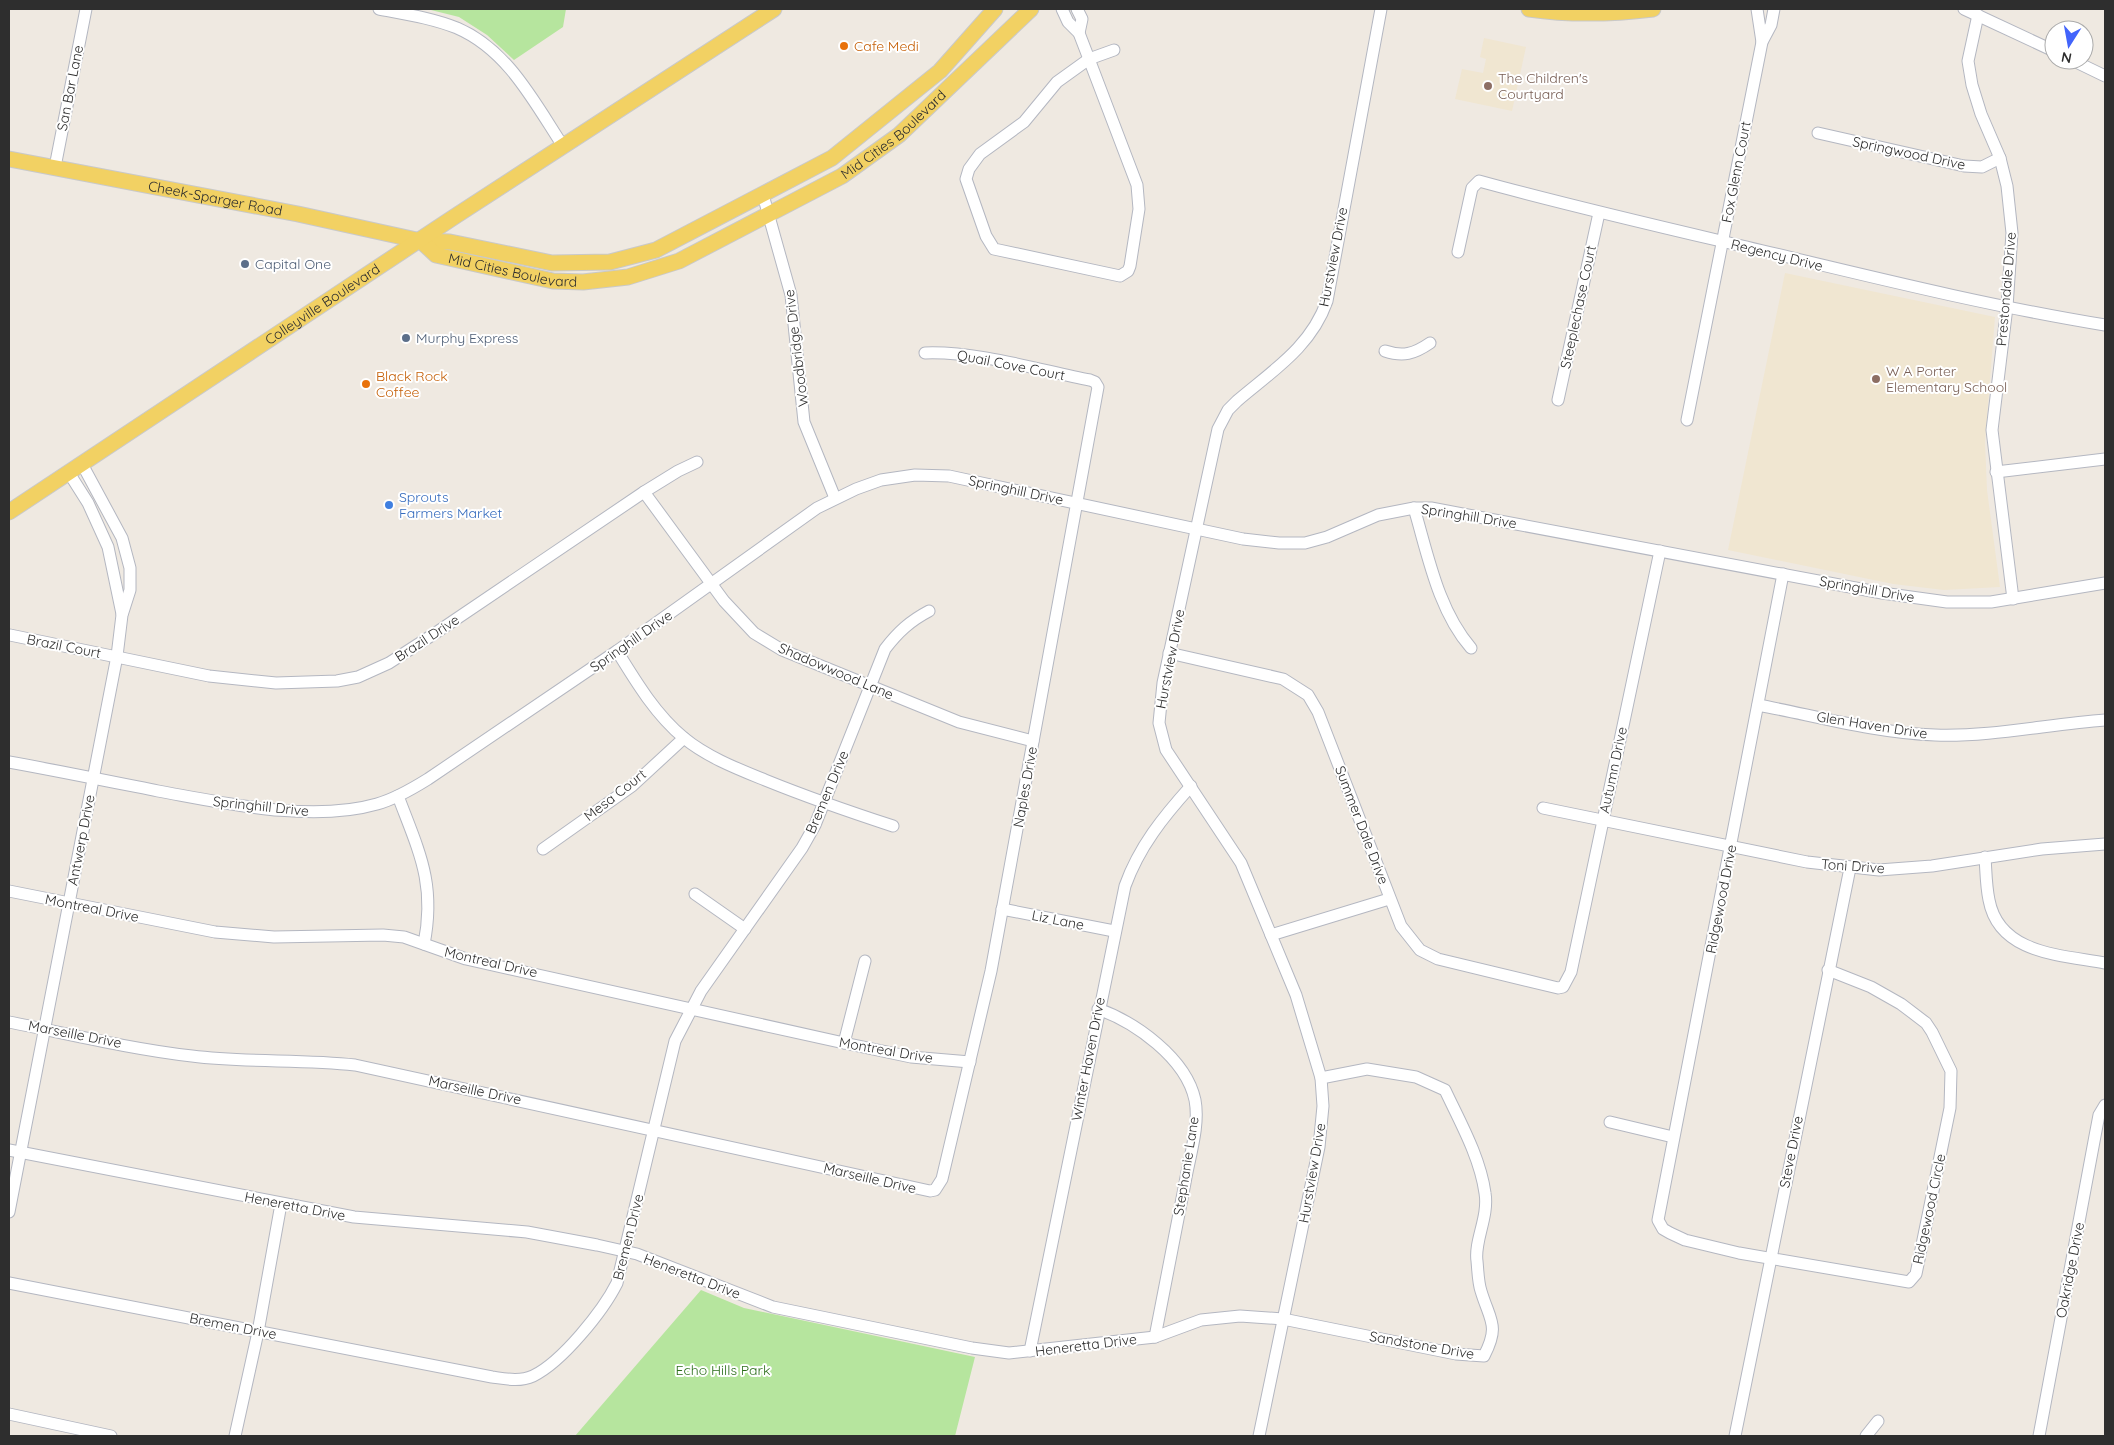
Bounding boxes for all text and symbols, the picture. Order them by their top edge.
north arrow [2044,20,2094,70]
place label: Cafe Medi [854,37,919,55]
marker: Cafe Medi [838,40,850,52]
street label: San Bar Lane [53,43,87,132]
text: N [2060,48,2073,68]
place label: The Children's Courtyard [1498,69,1588,103]
marker: The Children's Courtyard [1482,80,1494,92]
street label: Mid Cities Boulevard [837,86,950,183]
street label: Fox Glenn Court [1717,119,1755,224]
street label: Springwood Drive [1851,132,1967,174]
street label: Cheek-Sparger Road [147,177,284,220]
street label: Hurstview Drive [1315,206,1351,308]
street label: Prestondale Drive [1992,231,2020,347]
street label: Regency Drive [1729,235,1825,275]
street label: Steeplechase Court [1556,243,1600,370]
street label: Mid Cities Boulevard [447,249,577,291]
place label: Capital One [255,255,331,273]
marker: Capital One [239,258,251,270]
street label: Colleyville Boulevard [262,260,383,349]
street label: Woodbridge Drive [780,288,812,408]
place label: Murphy Express [416,329,518,347]
marker: Murphy Express [400,332,412,344]
street label: Quail Cove Court [955,346,1067,384]
place label: W A Porter Elementary School [1886,362,2007,396]
place label: Black Rock Coffee [376,367,448,401]
marker: W A Porter Elementary School [1870,373,1882,385]
marker: Black Rock Coffee [360,378,372,390]
street label: Springhill Drive [967,471,1065,509]
place label: Sprouts Farmers Market [399,488,503,522]
marker: Sprouts Farmers Market [383,499,395,511]
street label: Springhill Drive [1420,500,1518,532]
street label: Springhill Drive [1818,572,1916,606]
street label: Springhill Drive [586,606,676,676]
street label: Hurstview Drive [1152,608,1188,710]
street label: Brazil Drive [391,610,463,665]
street label: Brazil Court [25,630,103,662]
street label: Shadowwood Lane [776,639,896,703]
street label: Glen Haven Drive [1815,707,1929,743]
street label: Autumn Drive [1595,725,1631,815]
street label: Naples Drive [1009,745,1041,829]
street label: Bremen Drive [801,748,853,836]
street label: Summer Dale Drive [1331,763,1393,887]
street label: Mesa Court [580,765,650,825]
street label: Springhill Drive [212,792,310,820]
street label: Antwerp Drive [63,793,99,887]
street label: Ridgewood Drive [1702,843,1740,955]
street label: Toni Drive [1821,855,1886,877]
street label: Montreal Drive [44,890,140,926]
street label: Liz Lane [1030,906,1086,934]
street label: Montreal Drive [443,943,539,981]
street label: Winter Haven Drive [1067,996,1109,1122]
street label: Marseille Drive [27,1016,123,1052]
street label: Montreal Drive [838,1033,934,1067]
street label: Marseille Drive [427,1071,523,1109]
street label: Steve Drive [1775,1114,1807,1190]
street label: Stephanie Lane [1169,1115,1203,1217]
street label: Hurstview Drive [1294,1122,1330,1224]
street label: Ridgewood Circle [1909,1152,1950,1266]
street label: Marseille Drive [822,1159,918,1197]
street label: Heneretta Drive [243,1187,347,1225]
street label: Bremen Drive [609,1192,647,1282]
street label: Oakridge Drive [2052,1220,2088,1320]
street label: Heneretta Drive [641,1249,743,1303]
street label: Bremen Drive [188,1309,278,1343]
street label: Sandstone Drive [1368,1327,1476,1363]
street label: Heneretta Drive [1034,1330,1138,1360]
park label: Echo Hills Park [676,1361,770,1379]

